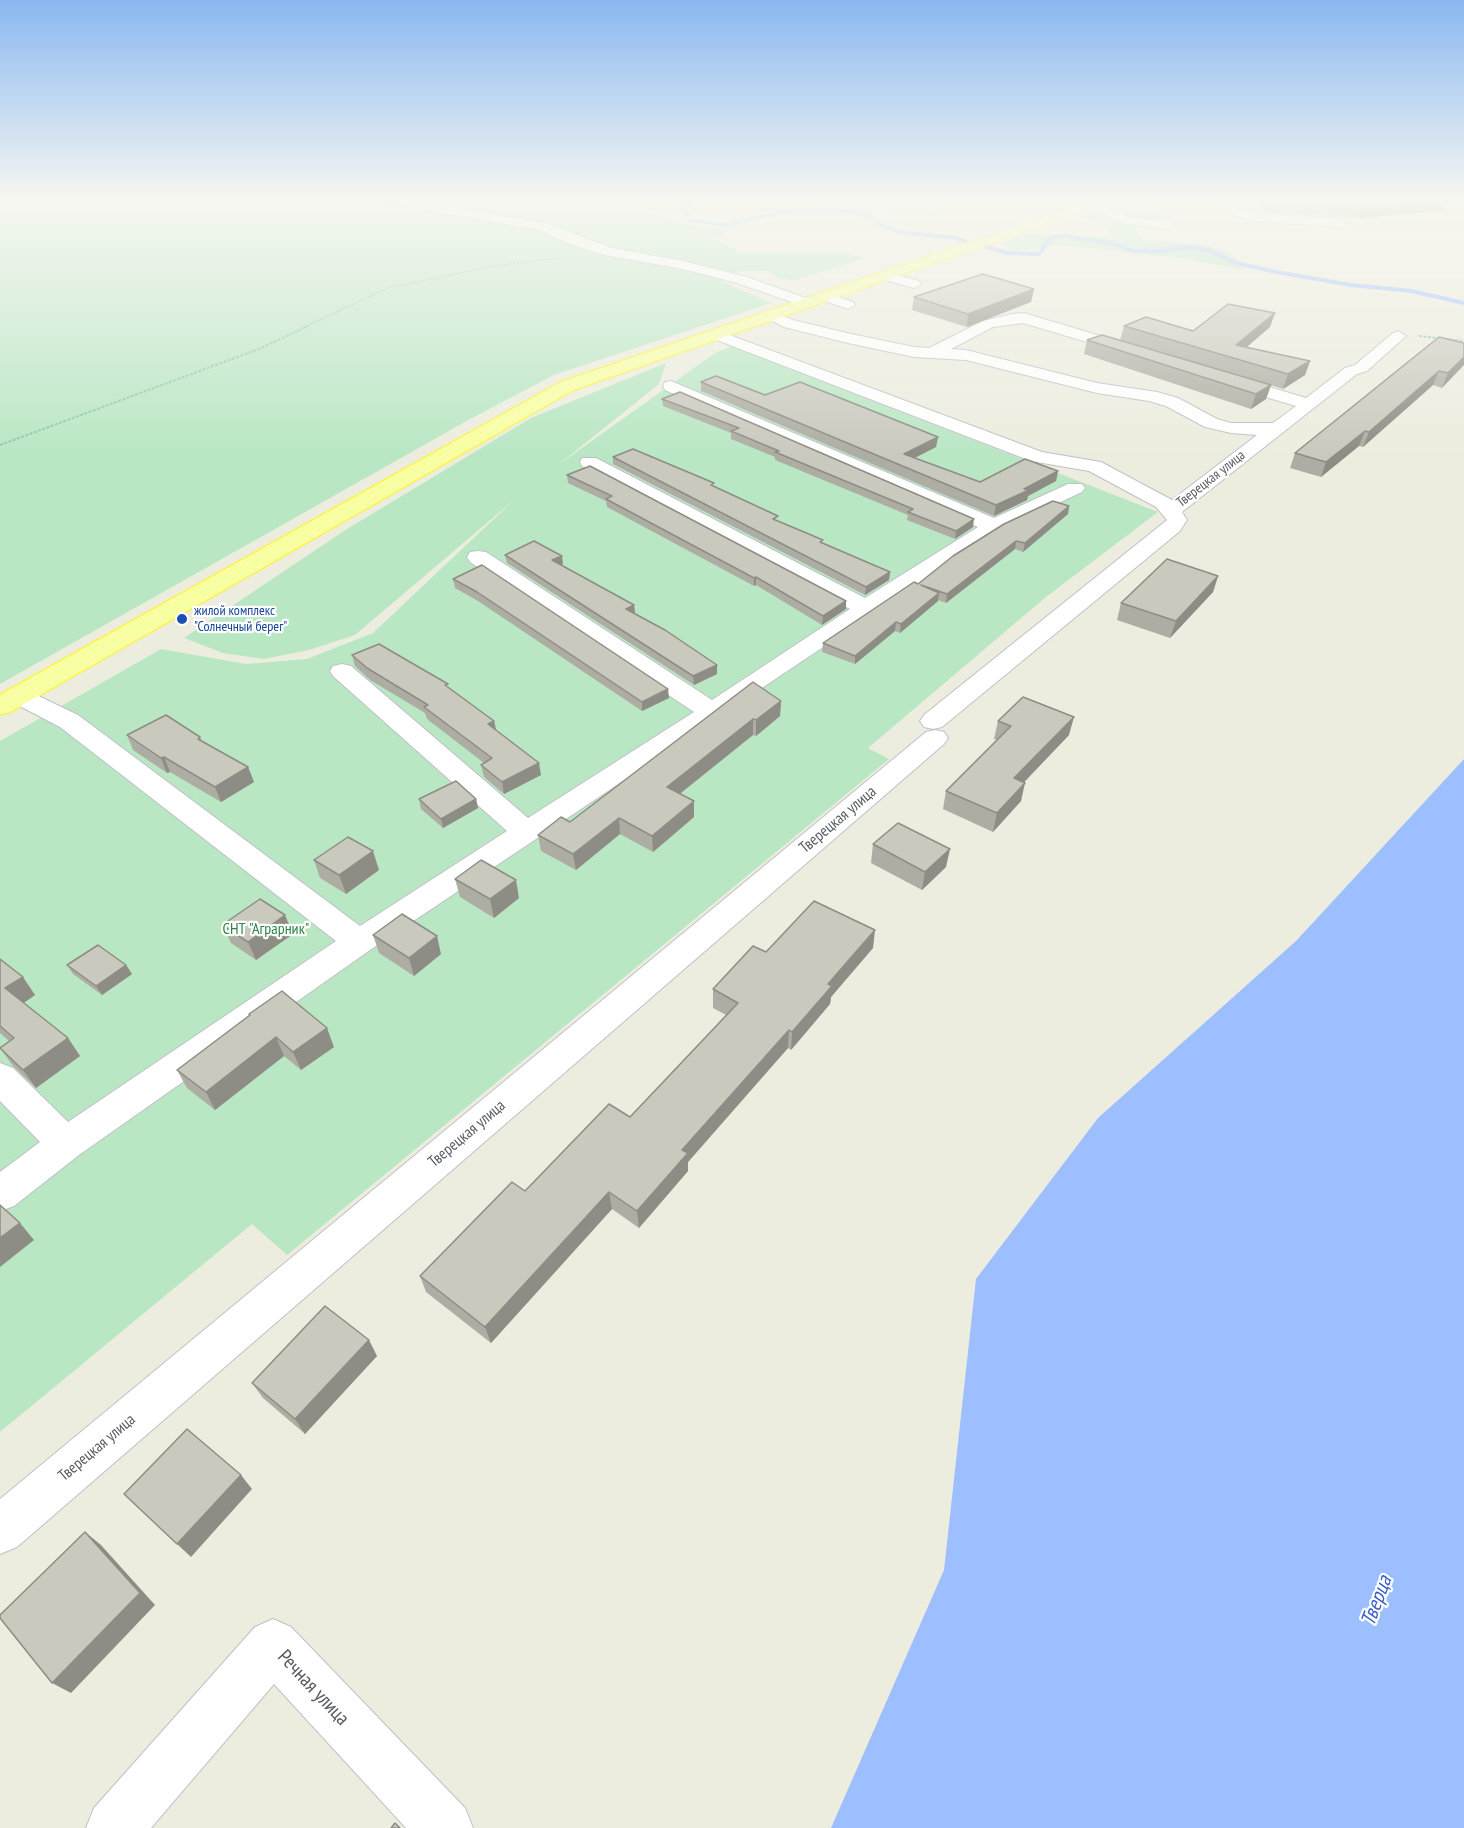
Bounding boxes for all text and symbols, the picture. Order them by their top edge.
street label: Тверецкая улица [1173,447,1249,511]
place label: жилой комплекс "Солнечный берег" [194,603,287,636]
marker: жилой комплекс "Солнечный берег" [175,612,189,626]
street label: Тверецкая улица [796,782,880,858]
park label: СНТ "Аграрник" [223,919,309,939]
street label: Тверецкая улица [425,1096,509,1172]
street label: Тверецкая улица [55,1410,139,1486]
water label: Тверца [1356,1572,1398,1630]
street label: Речная улица [272,1645,354,1731]

